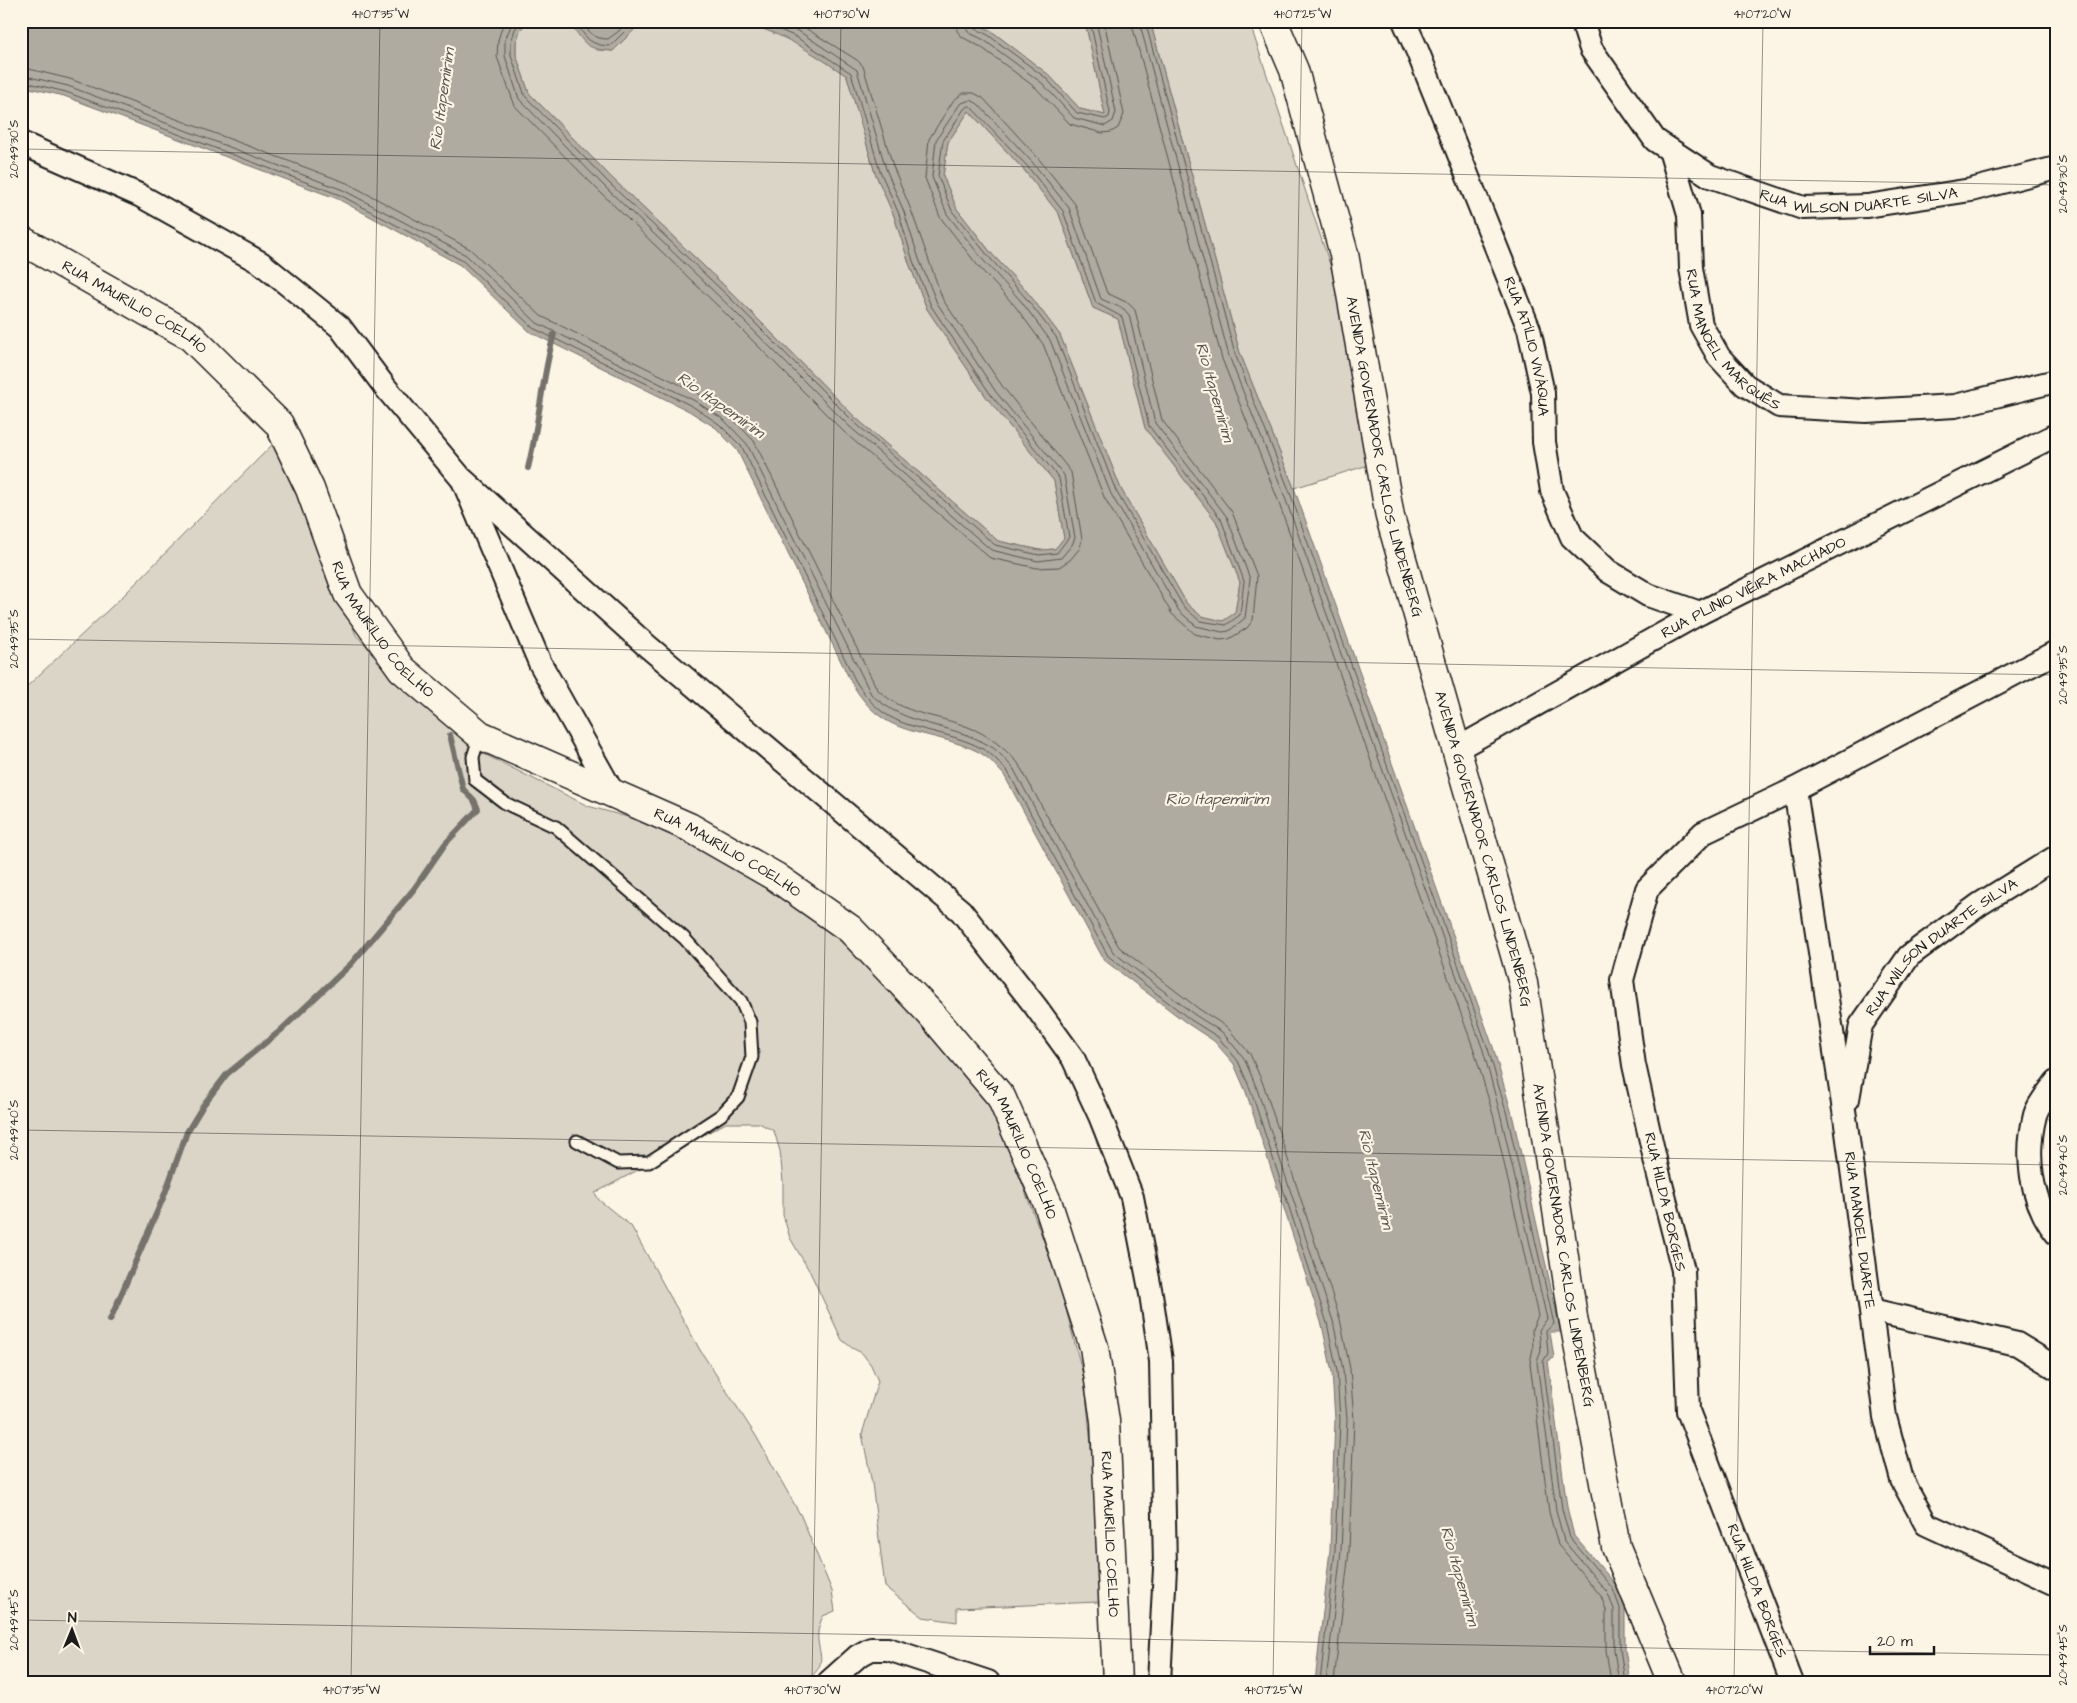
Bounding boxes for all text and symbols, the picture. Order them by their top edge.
text: 41°07'35"W [351,6,410,23]
text: 41°07'30"W [812,6,870,23]
text: 41°07'25"W [1273,6,1332,23]
text: 41°07'20"W [1733,6,1792,23]
water label: Rio Itapemirim [424,45,460,151]
text: 20°49'30"S [6,120,23,178]
text: 20°49'30"S [2055,155,2072,213]
street label: RUA WILSON DUARTE SILVA [1757,182,1960,219]
street label: RUA MAURÍLIO COELHO [58,255,212,358]
street label: RUA MANOEL MARQUÊS [1681,267,1785,415]
street label: RUA ATÍLIO VIVÁQUA [1499,274,1554,417]
street label: AVENIDA GOVERNADOR CARLOS LINDENBERG [1341,295,1429,620]
water label: Rio Itapemirim [1190,340,1240,446]
water label: Rio Itapemirim [673,367,771,444]
street label: RUA PLINIO VIÊIRA MACHADO [1657,531,1849,643]
street label: RUA MAURÍLIO COELHO [326,558,439,702]
text: 20°49'35"S [6,609,23,669]
text: 20°49'35"S [2055,645,2072,705]
street label: AVENIDA GOVERNADOR CARLOS LINDENBERG [1430,688,1537,1009]
water label: Rio Itapemirim [1166,788,1270,810]
street label: RUA MAURÍLIO COELHO [651,802,805,902]
street label: RUA WILSON DUARTE SILVA [1860,873,2022,1020]
street label: RUA MAURÍLIO COELHO [971,1064,1063,1222]
street label: AVENIDA GOVERNADOR CARLOS LINDENBERG [1528,1082,1600,1410]
text: 20°49'40"S [6,1100,23,1160]
water label: Rio Itapemirim [1353,1127,1399,1233]
street label: RUA HILDA BORGES [1639,1130,1691,1274]
text: 20°49'40"S [2055,1135,2072,1195]
street label: RUA MANOEL DUARTE [1839,1150,1881,1310]
street label: RUA MAURÍLIO COELHO [1096,1451,1125,1618]
street label: RUA HILDA BORGES [1722,1521,1792,1661]
water label: Rio Itapemirim [1435,1524,1485,1630]
text: 20°49'45"S [6,1589,23,1651]
north arrow [48,1606,98,1656]
text: N [68,1608,77,1628]
scale bar [1870,1623,1933,1655]
text: 20°49'45"S [2055,1624,2072,1686]
text: 20 m [1877,1631,1913,1652]
text: 41°07'35"W [322,1682,381,1699]
text: 41°07'30"W [783,1682,841,1699]
text: 41°07'25"W [1244,1682,1303,1699]
text: 41°07'20"W [1705,1682,1764,1699]

